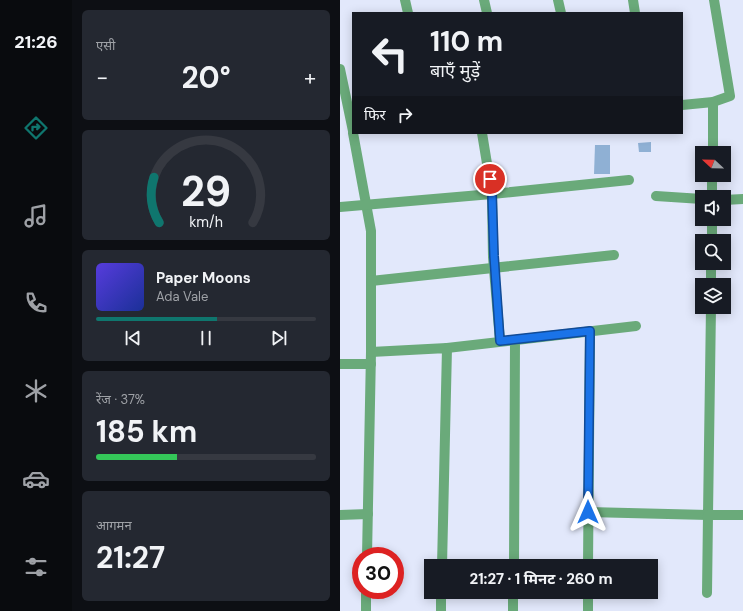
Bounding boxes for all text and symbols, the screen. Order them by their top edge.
text: 110 m [430,23,503,60]
icon: left [364,28,416,80]
text: 21:26 [14,30,58,54]
text: एसी [96,37,115,54]
text: 20° [181,58,231,97]
text: बाएँ मुड़ें [430,59,480,83]
text: − [96,63,108,92]
text: + [304,63,316,92]
icon: right [394,104,416,126]
text: फिर [364,105,386,125]
icon: directions [22,114,50,142]
north arrow [695,146,731,182]
map controls [695,146,731,314]
pin [473,162,507,196]
text: 29 [181,165,231,219]
icon: arrive [479,168,501,190]
button: sound [695,190,731,226]
icon: music [22,202,50,230]
text: km/h [189,213,223,231]
button: search [695,234,731,270]
text: Paper Moons [156,268,251,288]
button: layers [695,278,731,314]
text: Ada Vale [156,288,208,305]
icon: phone [22,289,50,317]
icon: previous [122,327,144,349]
icon: pause [195,327,217,349]
icon: next [268,327,290,349]
icon: climate [22,377,50,405]
text: रेंज · 37% [96,391,145,408]
text: 185 km [96,412,197,451]
icon: car [22,465,50,493]
position arrow [567,491,609,533]
text: आगमन [96,517,132,534]
text: 21:27 [96,538,165,577]
speed limit sign: 30 [352,547,404,599]
icon: filters [22,553,50,581]
text: 21:27 · 1 मिनट · 260 m [469,569,613,589]

